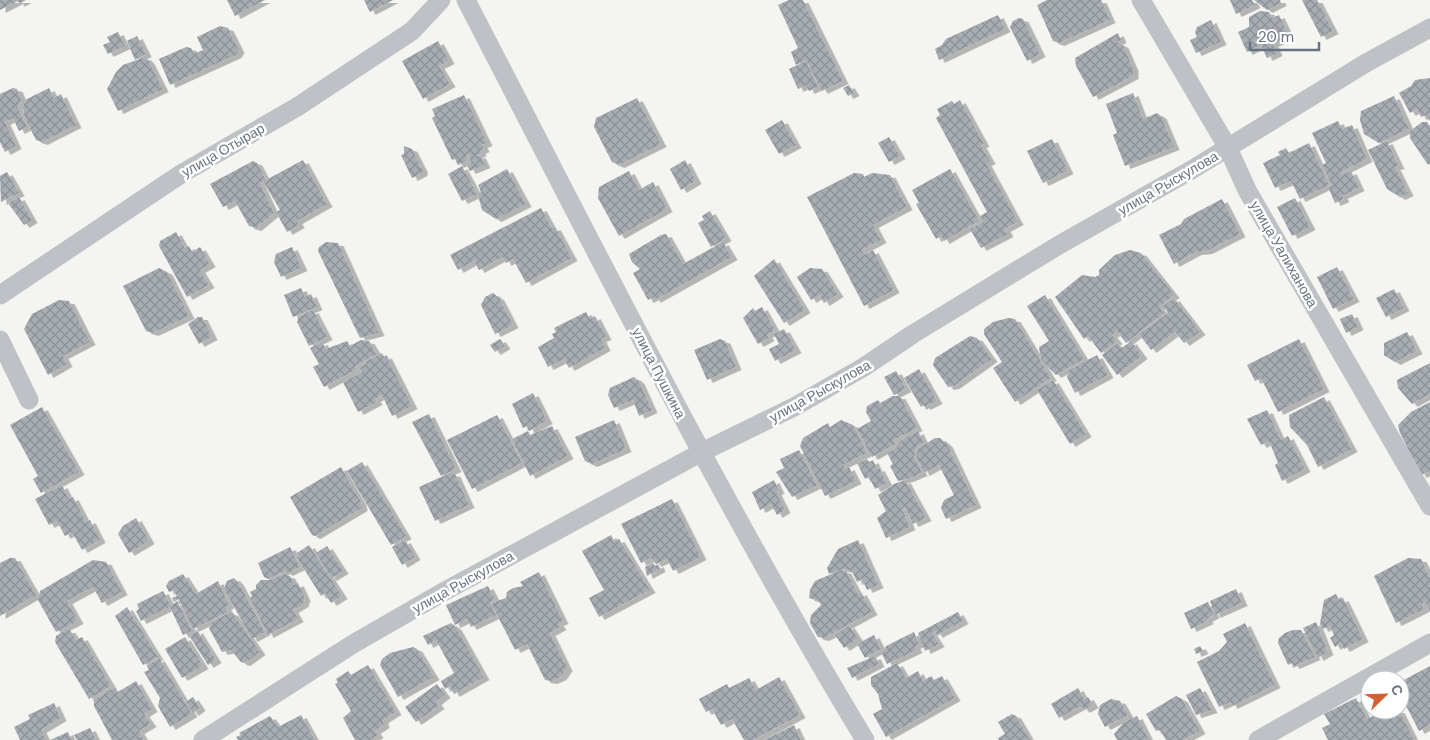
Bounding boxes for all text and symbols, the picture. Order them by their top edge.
scale bar [1250,20,1319,52]
text: 20 m [1258,27,1294,47]
street label: улица Отырар [178,119,268,181]
street label: улица Рыскулова [1115,147,1222,219]
street label: улица Уалиханова [1246,197,1322,311]
street label: улица Пушкина [628,324,690,422]
street label: улица Рыскулова [766,356,874,426]
street label: улица Рыскулова [409,547,517,617]
north arrow [1360,670,1410,720]
text: С [1387,682,1407,698]

